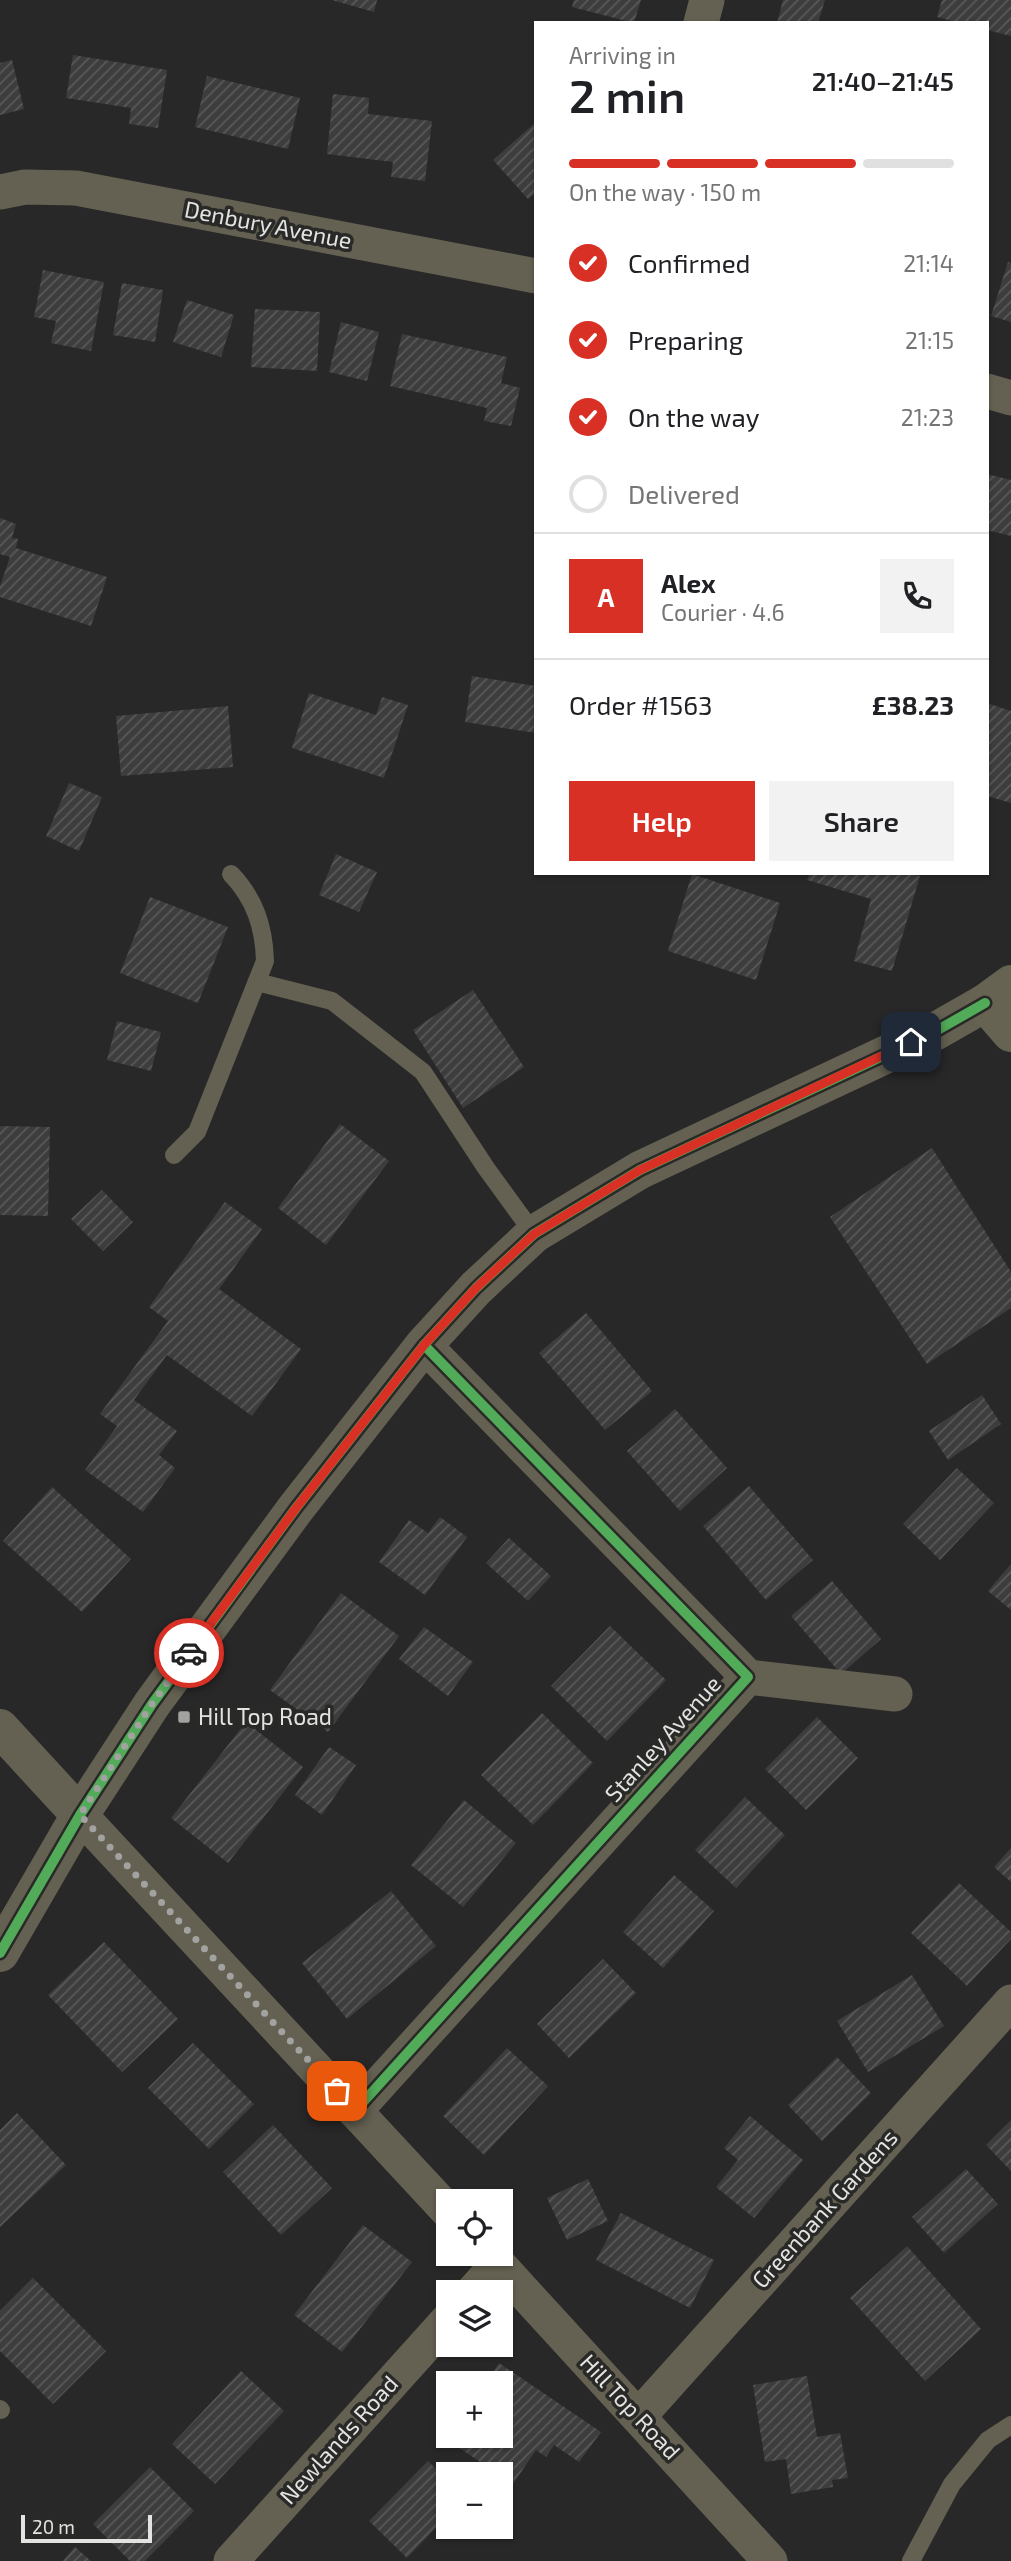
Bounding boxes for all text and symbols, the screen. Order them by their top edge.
text: Arriving in [569,41,676,69]
text: 21:40–21:45 [812,65,954,96]
text: 2 min [569,67,685,122]
text: On the way · 150 m [569,178,761,206]
street label: Denbury Avenue [182,194,354,254]
icon: check [569,244,607,282]
text: Confirmed [628,247,751,278]
text: 21:14 [903,249,954,277]
icon: check [569,321,607,359]
text: Preparing [628,324,743,355]
text: 21:15 [905,326,954,354]
icon: check [569,398,607,436]
text: On the way [628,401,759,432]
text: 21:23 [901,403,954,431]
text: Delivered [628,478,740,509]
button: phone [880,559,954,633]
text: Alex [661,567,716,598]
text: A [598,581,614,612]
text: Courier · 4.6 [661,598,785,626]
text: Order #1563 [569,689,713,720]
text: £38.23 [872,689,954,720]
button: Help [569,781,755,861]
button: Share [769,781,954,861]
pin [881,1012,941,1072]
icon: home [892,1023,930,1061]
courier [154,1618,224,1688]
icon: car [170,1634,208,1672]
street label: Stanley Avenue [598,1670,726,1807]
place label: Hill Top Road [198,1702,332,1730]
marker: Hill Top Road [176,1709,192,1725]
pin [307,2061,367,2121]
icon: bag [318,2072,356,2110]
street label: Greenbank Gardens [746,2123,903,2293]
map controls [436,2189,513,2539]
button: locate [436,2189,513,2266]
button: layers [436,2280,513,2357]
street label: Hill Top Road [575,2348,687,2465]
street label: Newlands Road [273,2369,403,2509]
button: + [436,2371,513,2448]
button: − [436,2462,513,2539]
scale bar [21,2512,152,2544]
text: 20 m [32,2515,75,2538]

